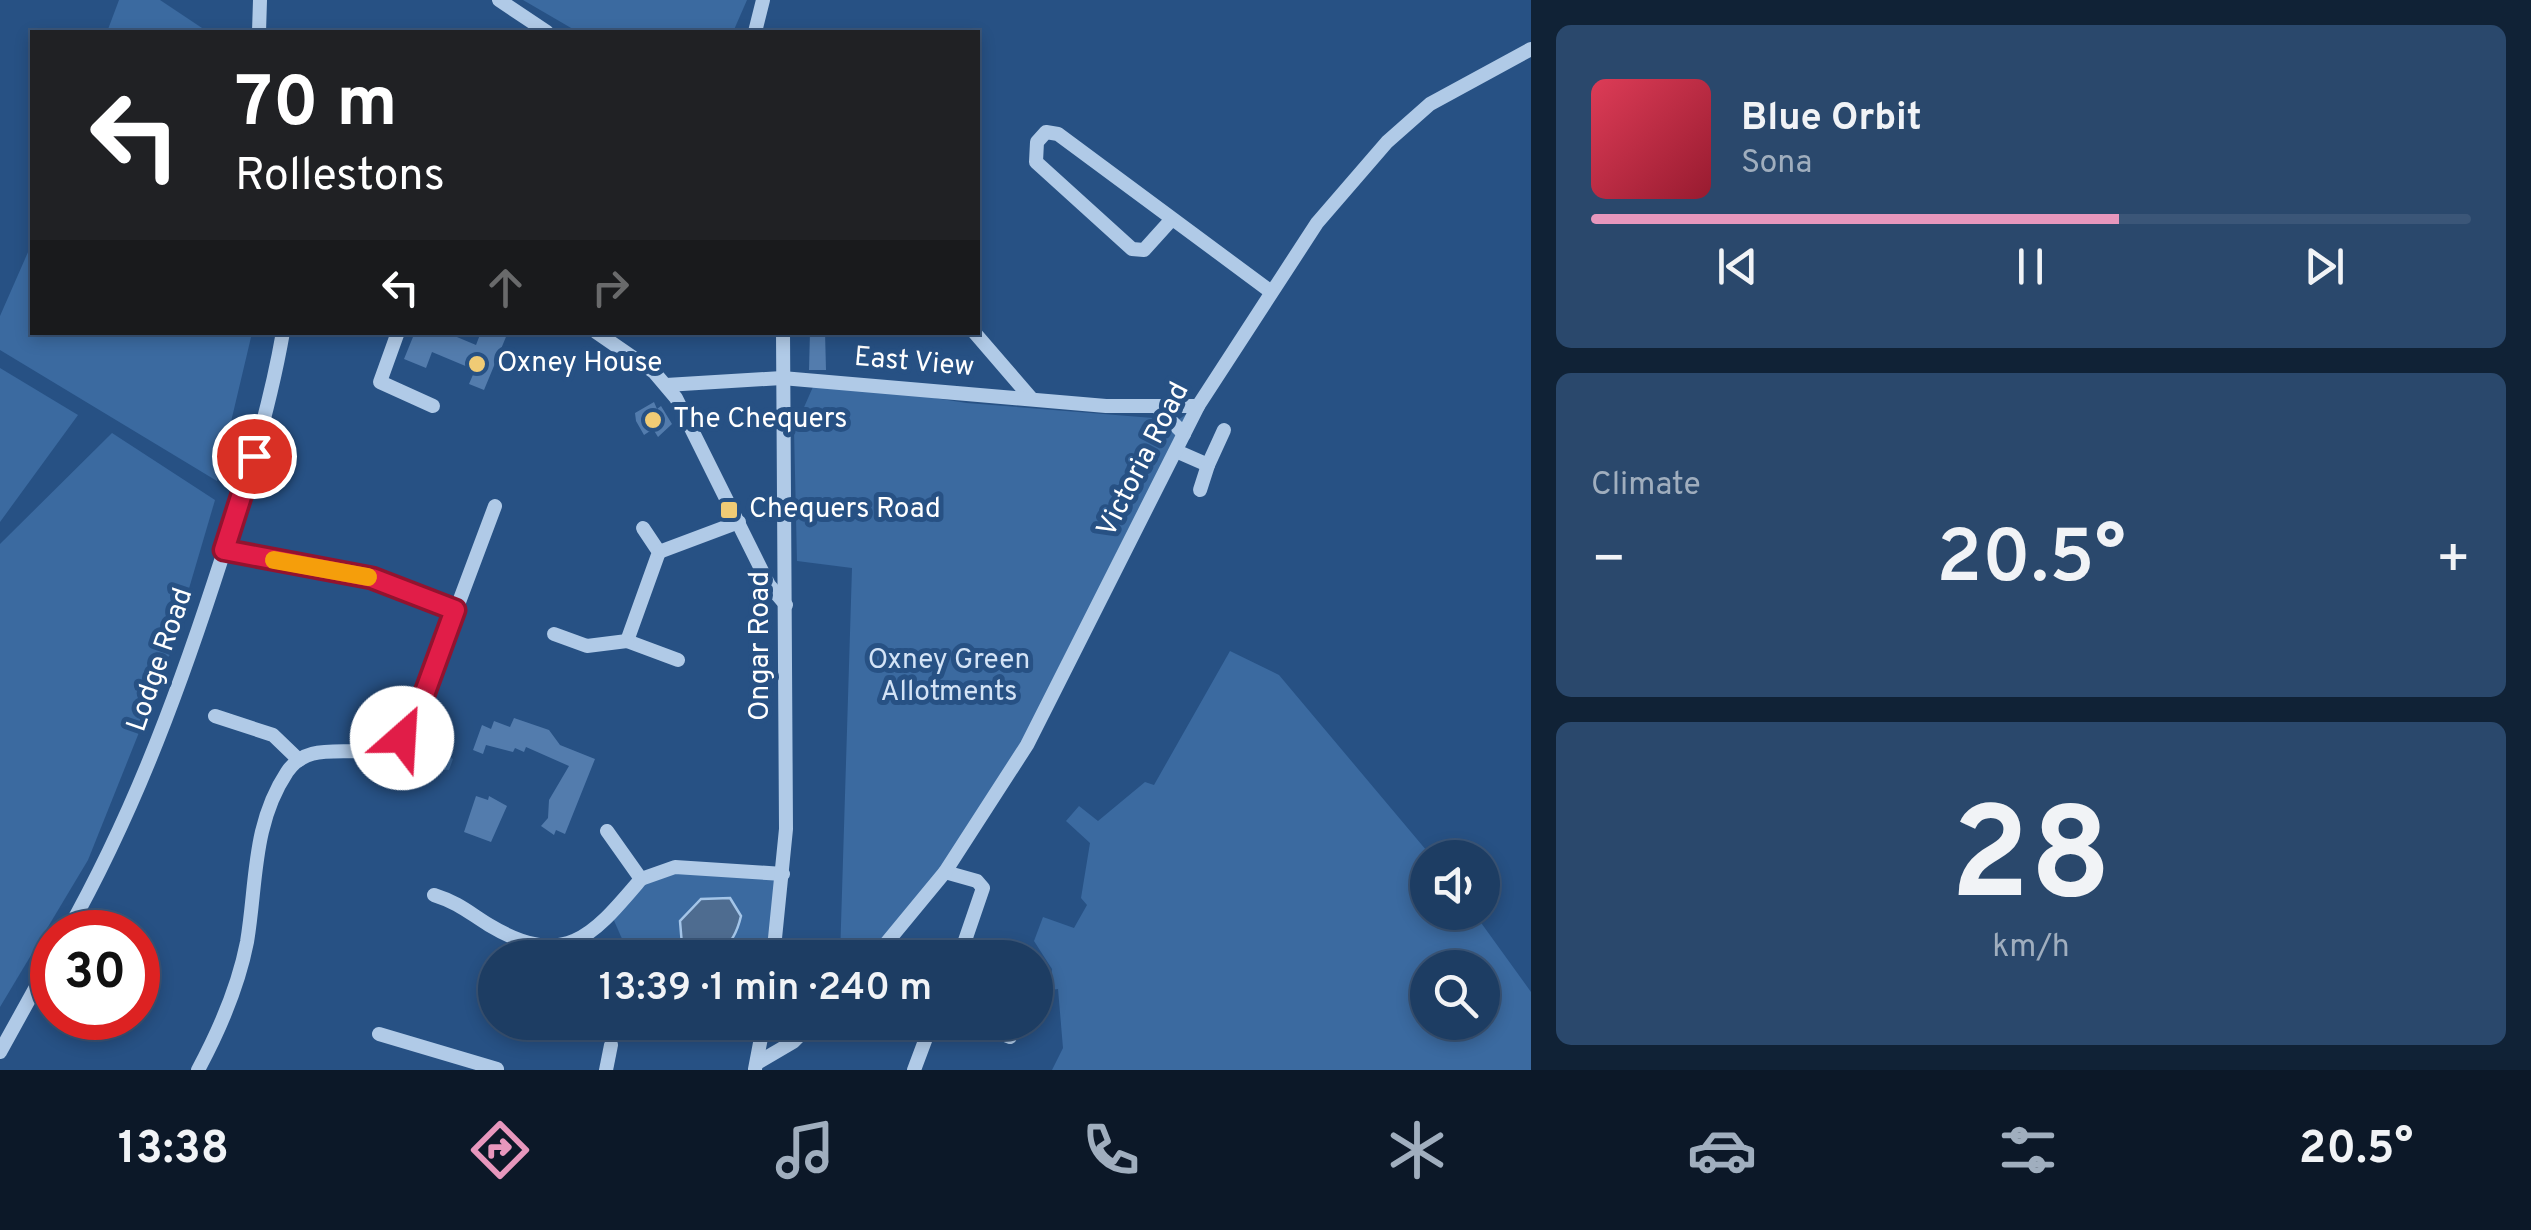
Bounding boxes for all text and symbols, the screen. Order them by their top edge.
text: 70 m [235,62,398,151]
icon: left [70,70,200,200]
text: Blue Orbit [1741,95,1922,144]
text: Sona [1741,144,1812,184]
text: Rollestons [235,149,445,206]
icon: previous [1710,239,1765,294]
icon: pause [2003,239,2058,294]
icon: next [2297,239,2352,294]
icon: left [373,260,428,315]
icon: ahead [478,260,533,315]
icon: right [583,260,638,315]
street label: East View [852,340,976,386]
place label: Oxney House [497,346,662,382]
marker: Oxney House [466,353,488,375]
street label: Victoria Road [1090,377,1198,543]
place label: The Chequers [673,402,848,438]
marker: The Chequers [642,409,664,431]
pin [212,414,297,499]
icon: arrive [227,429,282,484]
text: Climate [1591,466,1701,506]
place label: Chequers Road [749,492,941,528]
marker: Chequers Road [718,499,740,521]
text: 20.5° [1936,514,2126,609]
text: − [1591,527,1626,597]
text: + [2436,527,2471,597]
street label: Ongar Road [743,571,779,721]
street label: Lodge Road [120,583,202,737]
park label: Oxney Green Allotments [868,643,1030,711]
position arrow [350,686,454,790]
text: 28 [1950,780,2112,945]
map controls [1410,840,1500,1040]
button: sound [1410,840,1500,930]
speed limit sign: 30 [30,910,160,1040]
text: km/h [1992,928,2070,968]
button: search [1410,950,1500,1040]
text: 13:39 · 1 min · 240 m [599,965,932,1014]
icon: directions [465,1115,535,1185]
icon: music [770,1115,840,1185]
icon: phone [1076,1115,1146,1185]
icon: climate [1382,1115,1452,1185]
icon: car [1687,1115,1757,1185]
icon: filters [1993,1115,2063,1185]
text: 13:38 [118,1122,229,1179]
text: 20.5° [2299,1122,2413,1179]

